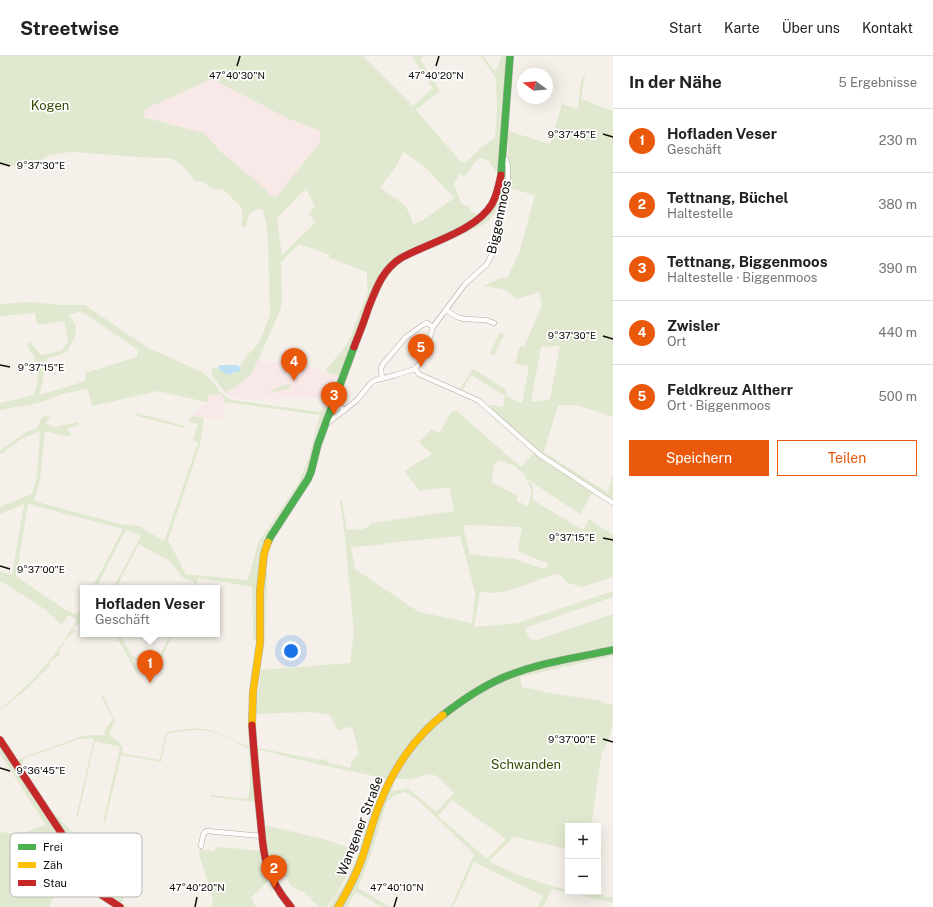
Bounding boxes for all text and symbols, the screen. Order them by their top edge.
text: Streetwise [20,17,119,39]
text: Start [669,20,702,36]
text: Karte [724,20,760,36]
text: Über uns [782,20,840,36]
text: Kontakt [862,20,913,36]
north arrow [517,68,553,104]
text: 47°40'30"N [209,69,265,81]
text: 47°40'20"N [408,69,464,81]
text: In der Nähe [629,72,722,92]
text: 5 Ergebnisse [839,75,917,90]
park label: Kogen [31,98,69,113]
text: Hofladen Veser [667,125,777,142]
text: 9°37'45"E [548,128,596,140]
text: 1 [639,133,645,148]
text: 230 m [879,133,917,148]
text: Geschäft [667,142,722,157]
text: 9°37'30"E [17,159,65,171]
street label: Biggenmoos [484,179,514,255]
text: Tettnang, Büchel [667,189,788,206]
text: 2 [638,197,646,212]
text: 380 m [878,197,917,212]
text: Haltestelle [667,206,733,221]
text: Tettnang, Biggenmoos [667,253,828,270]
text: 3 [638,261,646,276]
text: 390 m [879,261,917,276]
text: Haltestelle · Biggenmoos [667,270,817,285]
text: Zwisler [667,317,720,334]
text: 4 [638,325,646,340]
text: 440 m [878,325,917,340]
text: 9°37'30"E [548,329,596,341]
pin: 5 [408,334,434,367]
text: Ort [667,334,686,349]
pin: 4 [281,348,307,381]
text: 9°37'15"E [18,361,64,373]
text: Feldkreuz Altherr [667,381,793,398]
pin: 3 [321,382,347,415]
text: 5 [638,389,646,404]
text: 500 m [878,389,917,404]
text: Ort · Biggenmoos [667,398,771,413]
button: Speichern [629,440,769,476]
button: Teilen [777,440,917,476]
text: 9°37'15"E [549,531,595,543]
text: 9°37'00"E [17,563,65,575]
popup [80,585,220,637]
text: Hofladen Veser [95,595,205,612]
text: Geschäft [95,612,150,627]
your location [281,641,301,661]
pin: 1 [137,650,163,683]
text: 9°37'00"E [548,733,596,745]
park label: Schwanden [491,757,561,772]
text: 9°36'45"E [17,764,65,776]
street label: Wangener Straße [334,774,386,878]
map controls [565,823,601,895]
button: + [565,823,601,859]
legend [10,833,142,897]
text: Frei [43,841,63,853]
pin: 2 [261,855,287,888]
text: Zäh [43,859,63,871]
button: − [565,859,601,895]
text: Stau [43,877,67,889]
text: 47°40'20"N [169,881,225,893]
text: 47°40'10"N [370,881,424,893]

